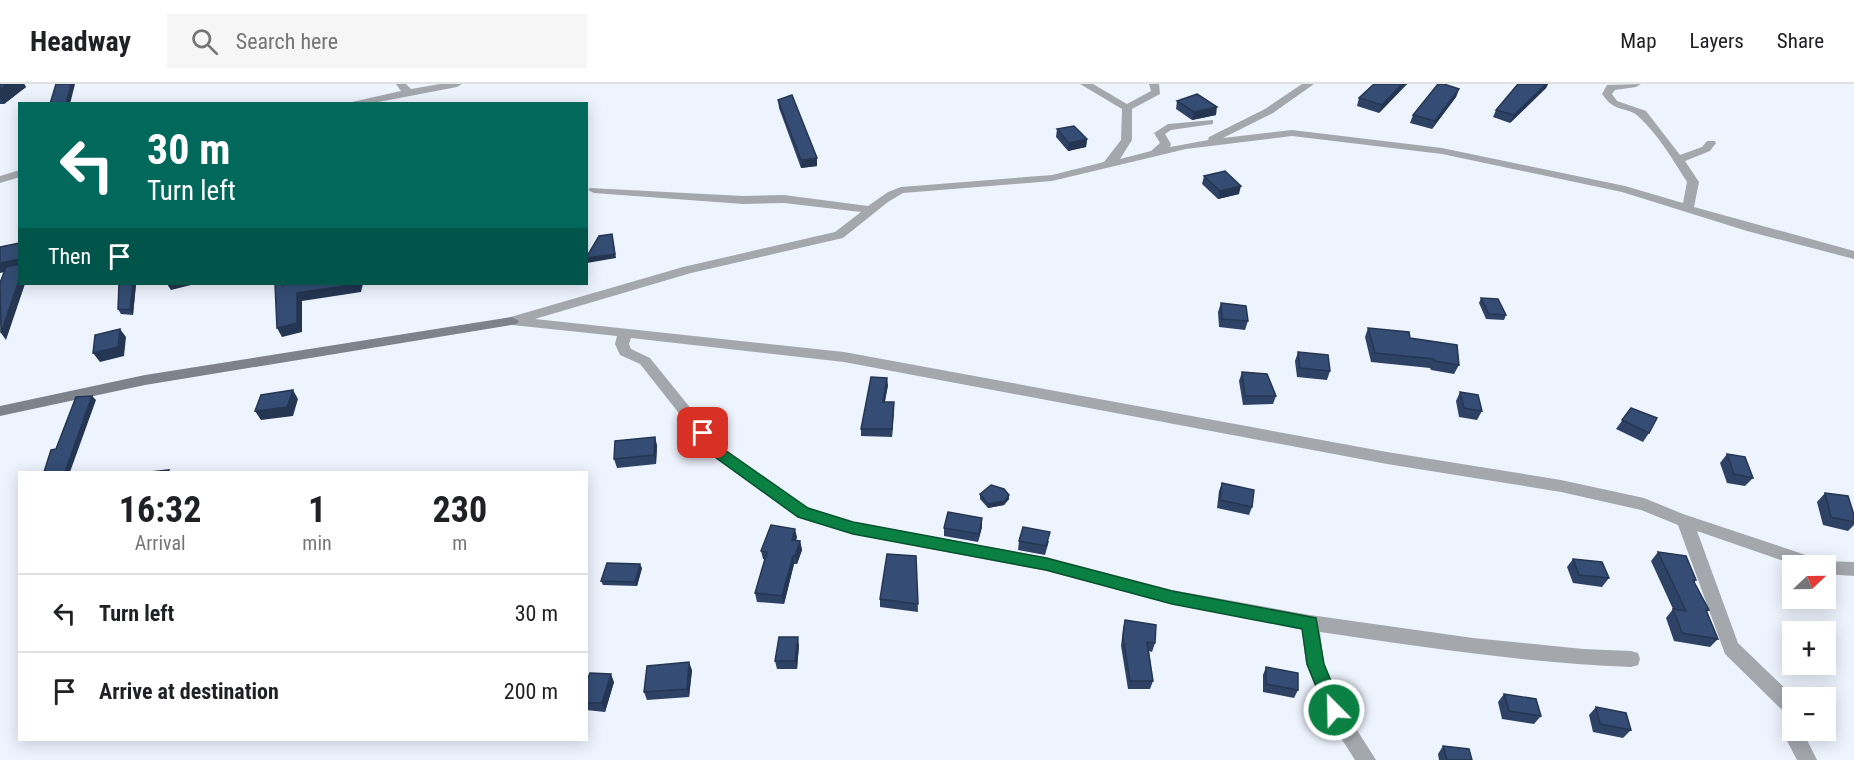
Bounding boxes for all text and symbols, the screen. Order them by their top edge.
search box [167,14,587,68]
text: Headway [30,25,131,58]
icon: search [188,25,221,58]
text: Search here [236,29,338,54]
text: Map [1620,29,1657,53]
text: Layers [1690,29,1744,53]
text: Share [1777,29,1824,53]
text: 30 m [147,125,230,174]
icon: left [48,126,126,204]
text: Turn left [147,175,236,207]
icon: arrive [103,240,136,273]
text: Then [48,244,91,269]
pin [677,407,728,458]
icon: arrive [686,416,719,449]
text: 16:32 [119,489,201,531]
text: 1 [308,489,326,531]
text: 230 [433,489,487,531]
text: Arrival [135,531,186,555]
text: min [302,531,332,555]
text: m [452,531,467,555]
north arrow [1782,555,1836,609]
map controls [1782,555,1836,741]
icon: left [48,597,81,630]
text: Turn left [99,601,174,626]
text: 30 m [515,601,558,626]
button: + [1782,621,1836,675]
icon: arrive [48,675,81,708]
position arrow [1302,678,1366,742]
text: Arrive at destination [99,679,279,704]
text: 200 m [504,679,558,704]
button: − [1782,687,1836,741]

